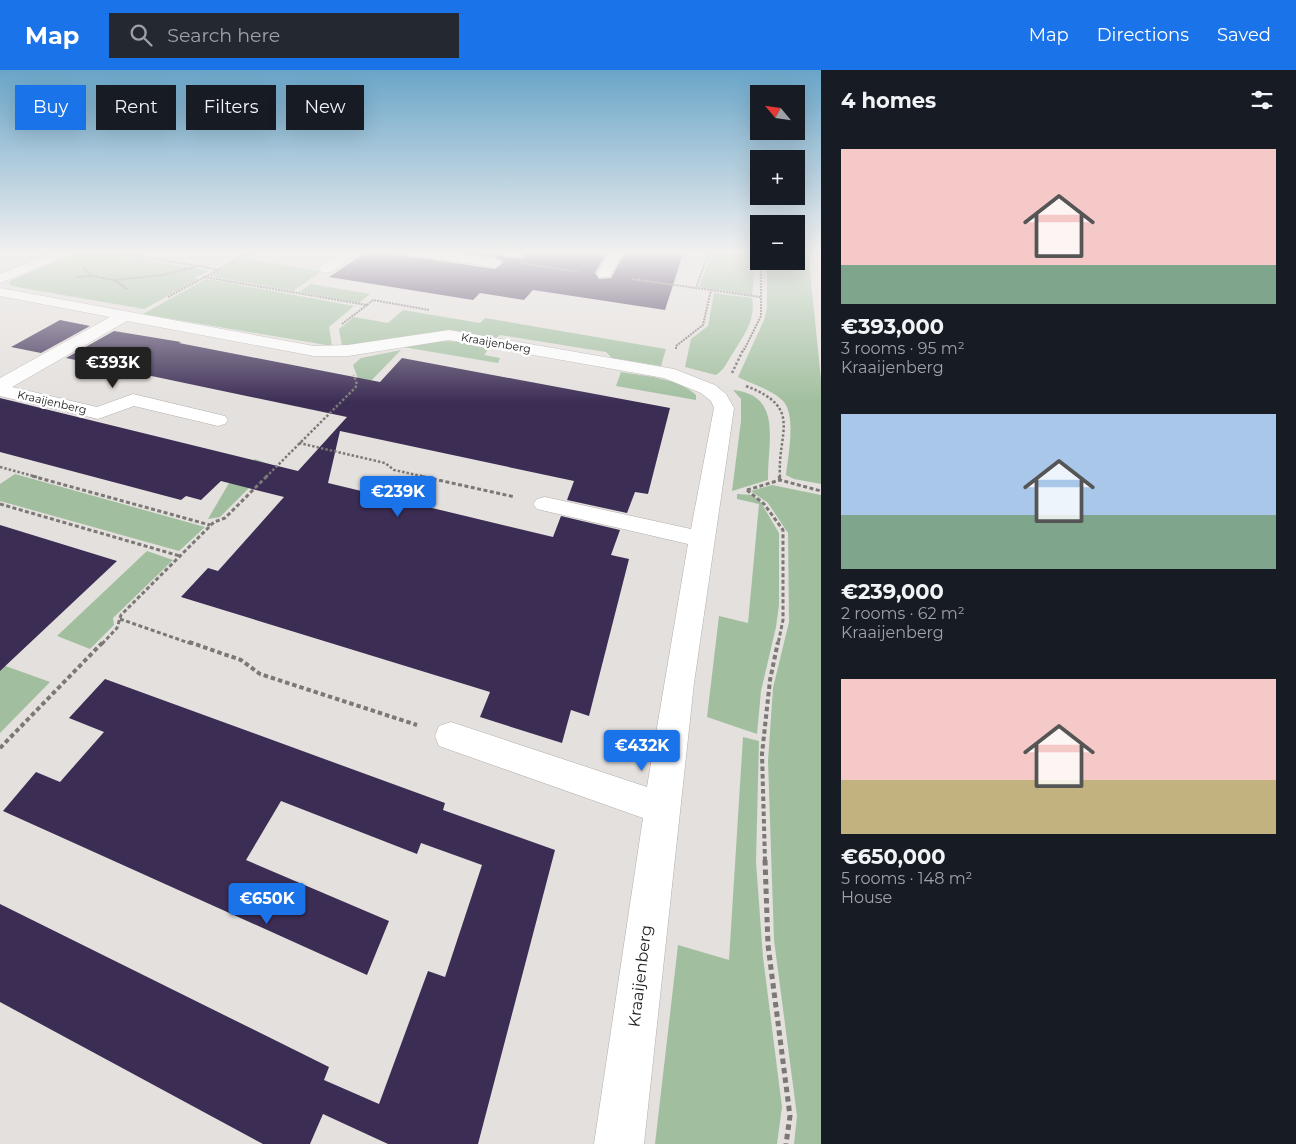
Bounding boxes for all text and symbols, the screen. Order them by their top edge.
search box [109,13,459,58]
text: Map [25,21,79,50]
icon: search [127,21,155,49]
text: Search here [167,24,280,47]
text: Map [1029,24,1069,46]
text: Directions [1097,24,1189,46]
text: Saved [1217,24,1271,46]
chip: Buy [15,85,86,130]
chip: Rent [96,85,176,130]
chip: Filters [186,85,276,130]
chip: New [286,85,364,130]
north arrow [750,85,805,140]
map controls [750,85,805,270]
icon: filters [1248,86,1276,114]
text: 4 homes [841,88,936,113]
button: + [750,150,805,205]
icon: home [1014,181,1104,271]
button: − [750,215,805,270]
text: €393,000 [841,314,944,339]
street label: Kraaijenberg [460,330,532,356]
text: 3 rooms · 95 m² [841,339,965,358]
pin: €393K [78,346,148,389]
text: €393K [86,353,140,372]
text: Kraaijenberg [841,358,944,377]
street label: Kraaijenberg [16,387,88,417]
icon: home [1014,446,1104,536]
pin: €239K [363,476,433,518]
text: €239K [371,482,425,501]
text: €239,000 [841,579,944,604]
text: 2 rooms · 62 m² [841,604,965,623]
text: Kraaijenberg [841,623,944,642]
icon: home [1014,711,1104,801]
pin: €432K [607,730,677,772]
text: €432K [615,736,669,755]
text: €650,000 [841,844,946,869]
text: 5 rooms · 148 m² [841,869,973,888]
pin: €650K [232,882,302,925]
text: House [841,888,892,907]
text: €650K [239,889,295,908]
street label: Kraaijenberg [624,924,656,1028]

